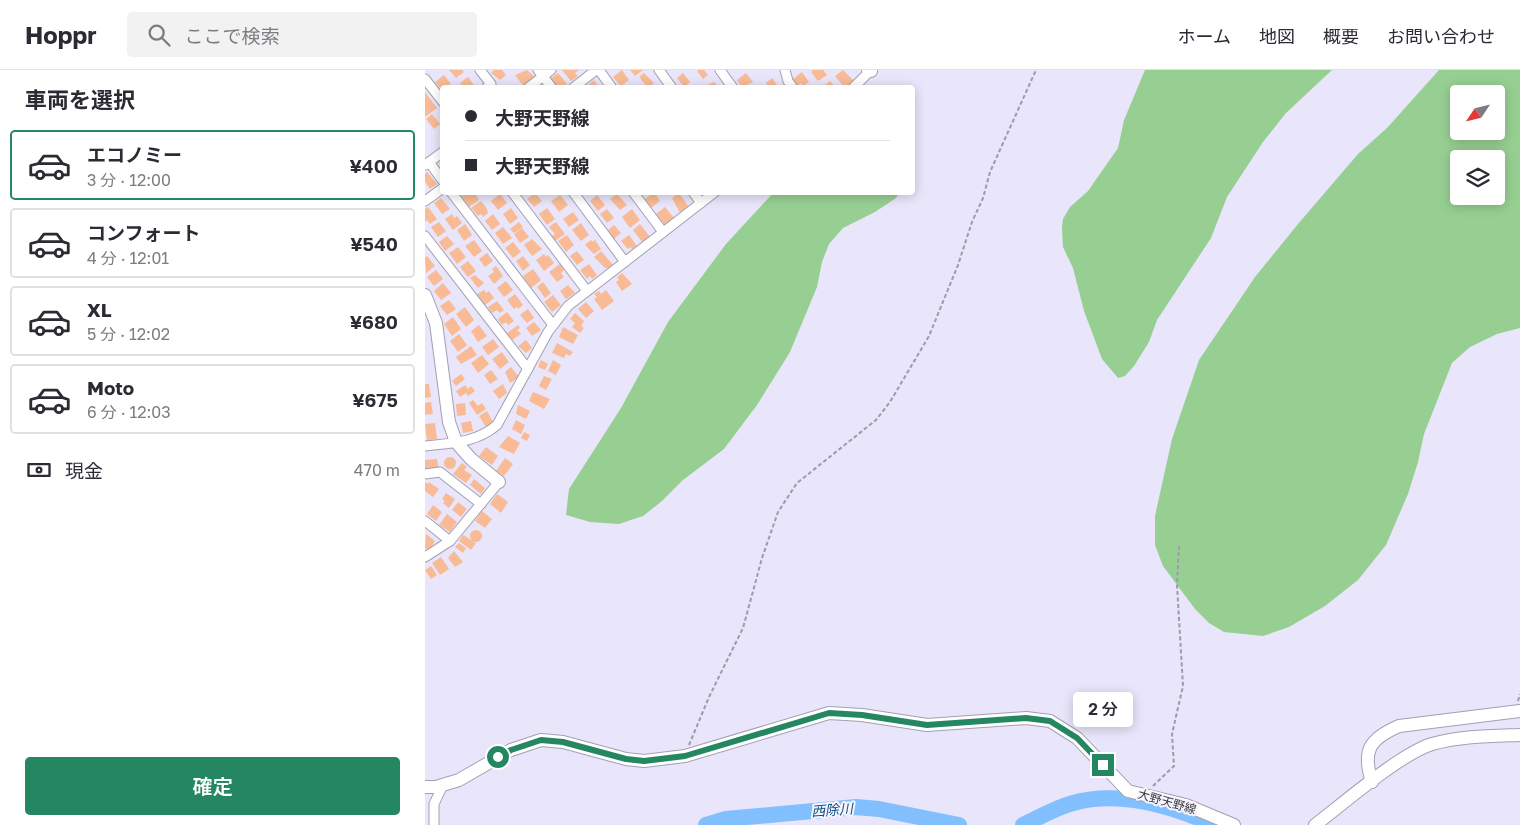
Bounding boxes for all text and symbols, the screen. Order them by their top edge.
search box [127,12,477,57]
text: Hoppr [25,20,97,49]
icon: search [145,21,173,49]
text: ここで検索 [185,24,280,47]
text: ホーム [1178,25,1231,47]
text: 地図 [1259,25,1295,47]
text: 概要 [1323,25,1359,47]
text: お問い合わせ [1387,25,1495,47]
north arrow [1450,85,1505,140]
map controls [1450,85,1505,205]
text: 車両を選択 [25,86,135,113]
text: 大野天野線 [495,106,590,129]
icon: car [27,143,72,188]
text: エコノミー [87,143,182,166]
button: layers [1450,150,1505,205]
text: ¥400 [349,154,398,177]
text: 大野天野線 [495,154,590,177]
text: 3 分 · 12:00 [87,170,171,190]
icon: car [27,221,72,266]
text: コンフォート [87,221,200,244]
text: ¥540 [350,232,398,255]
text: 4 分 · 12:01 [87,248,169,268]
text: XL [87,298,112,321]
icon: car [27,299,72,344]
text: ¥680 [350,310,398,333]
text: 5 分 · 12:02 [87,324,170,344]
text: Moto [87,376,134,399]
icon: car [27,377,72,422]
text: ¥675 [352,388,398,411]
text: 6 分 · 12:03 [87,402,171,422]
icon: cash [25,456,53,484]
text: 現金 [65,459,103,482]
text: 470 m [354,460,400,480]
callout: 2 分 [1073,692,1133,728]
text: 2 分 [1088,699,1118,719]
route start [487,746,509,768]
route end [1092,754,1114,776]
button: 確定 [25,757,400,815]
street label: 大野天野線 [1136,786,1198,817]
water label: 西除川 [810,799,856,819]

